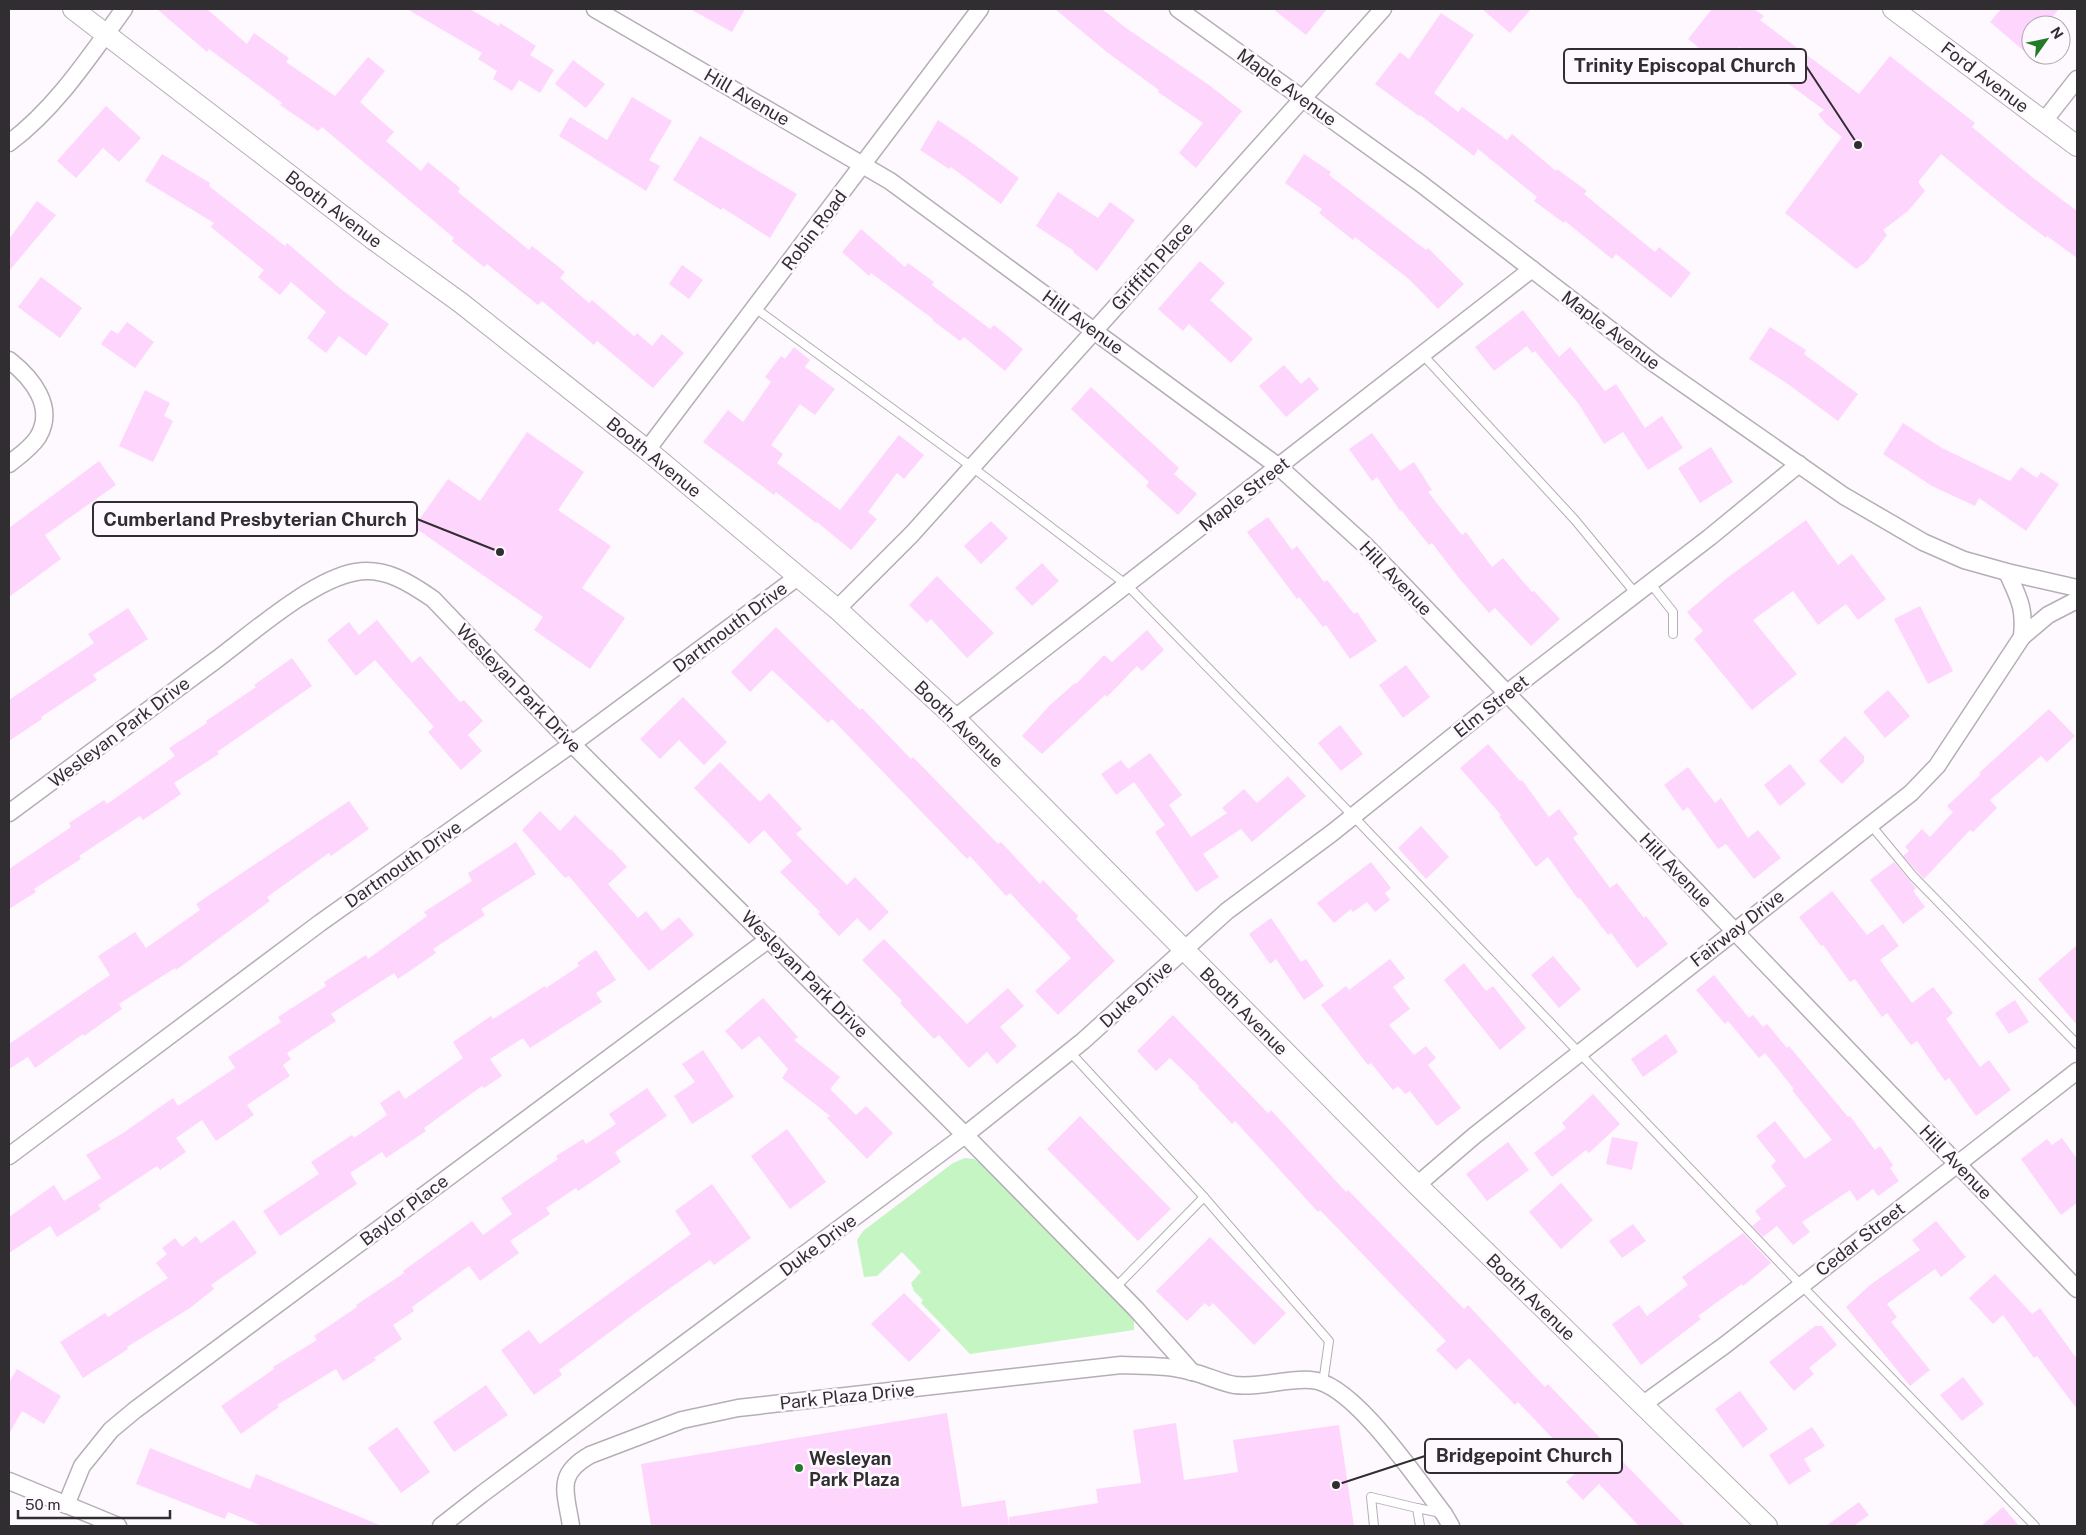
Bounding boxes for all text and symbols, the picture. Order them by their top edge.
north arrow [2021,15,2071,65]
text: N [2047,24,2067,42]
street label: Ford Avenue [1937,37,2033,117]
street label: Maple Avenue [1233,44,1341,130]
callout: Trinity Episcopal Church [1564,49,1806,83]
text: Trinity Episcopal Church [1574,54,1796,76]
street label: Hill Avenue [701,64,793,130]
street label: Booth Avenue [281,166,387,252]
street label: Robin Road [777,186,851,274]
street label: Griffith Place [1107,218,1197,314]
street label: Hill Avenue [1038,286,1128,358]
street label: Maple Avenue [1558,286,1664,374]
street label: Booth Avenue [602,412,706,502]
street label: Maple Street [1195,452,1293,536]
callout: Cumberland Presbyterian Church [93,502,417,536]
text: Cumberland Presbyterian Church [103,508,407,530]
street label: Hill Avenue [1355,536,1437,620]
street label: Dartmouth Drive [669,577,791,677]
street label: Wesleyan Park Drive [452,619,586,757]
street label: Elm Street [1450,670,1532,742]
street label: Wesleyan Park Drive [45,672,193,792]
street label: Booth Avenue [910,676,1008,772]
street label: Dartmouth Drive [341,816,465,912]
street label: Hill Avenue [1635,828,1717,912]
street label: Fairway Drive [1686,885,1788,971]
street label: Wesleyan Park Drive [737,906,873,1042]
street label: Duke Drive [1095,956,1177,1032]
street label: Booth Avenue [1196,963,1292,1059]
street label: Hill Avenue [1915,1120,1997,1204]
street label: Baylor Place [356,1170,452,1250]
street label: Cedar Street [1811,1198,1909,1280]
street label: Duke Drive [776,1209,860,1281]
street label: Booth Avenue [1482,1249,1580,1345]
street label: Park Plaza Drive [778,1378,916,1414]
callout: Bridgepoint Church [1425,1439,1622,1473]
text: Bridgepoint Church [1436,1444,1612,1466]
place label: Wesleyan Park Plaza [809,1448,900,1490]
marker: Wesleyan Park Plaza [793,1462,805,1474]
scale bar [18,1488,170,1520]
text: 50 m [25,1496,60,1513]

